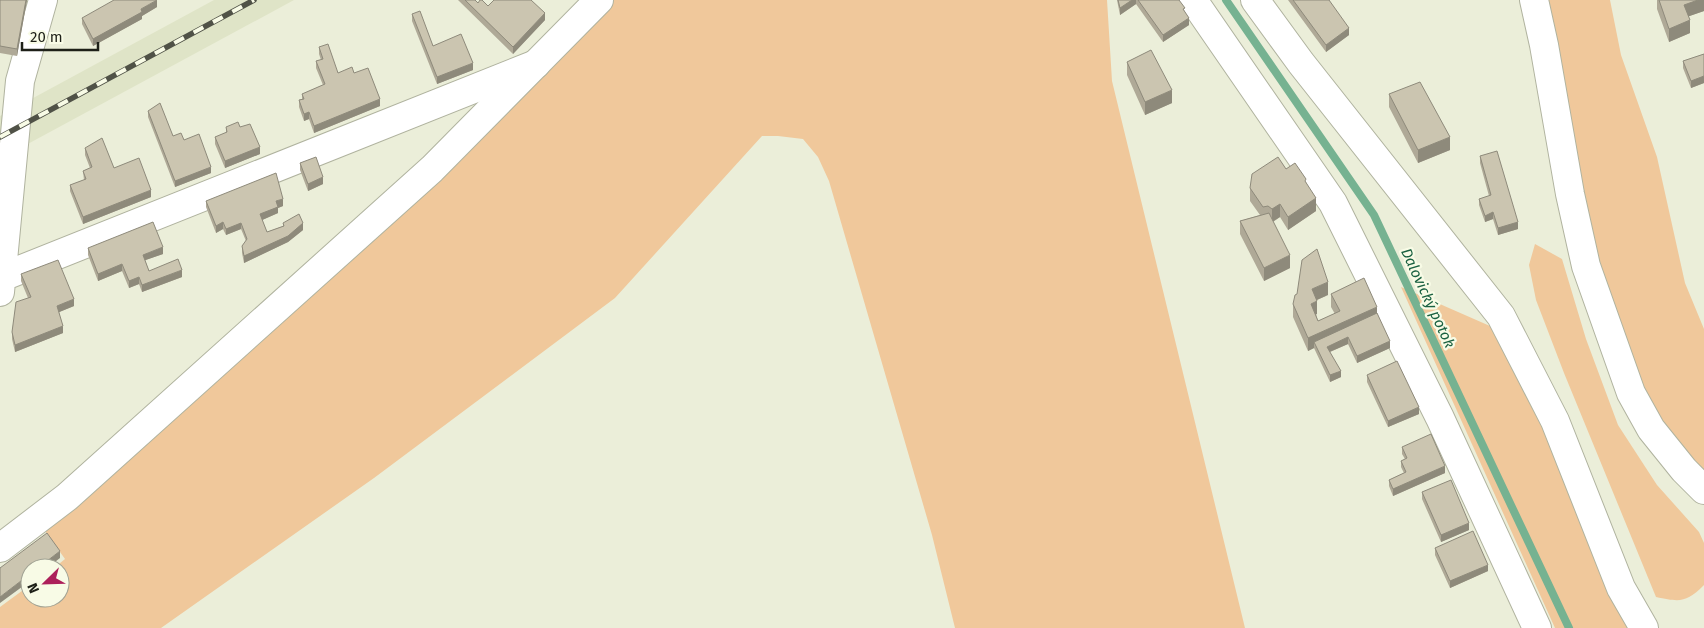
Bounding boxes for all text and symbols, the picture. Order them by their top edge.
scale bar [22,20,99,52]
text: 20 m [30,28,63,46]
water label: Dalovický potok [1397,245,1459,351]
north arrow [20,558,70,608]
text: N [24,580,43,595]

